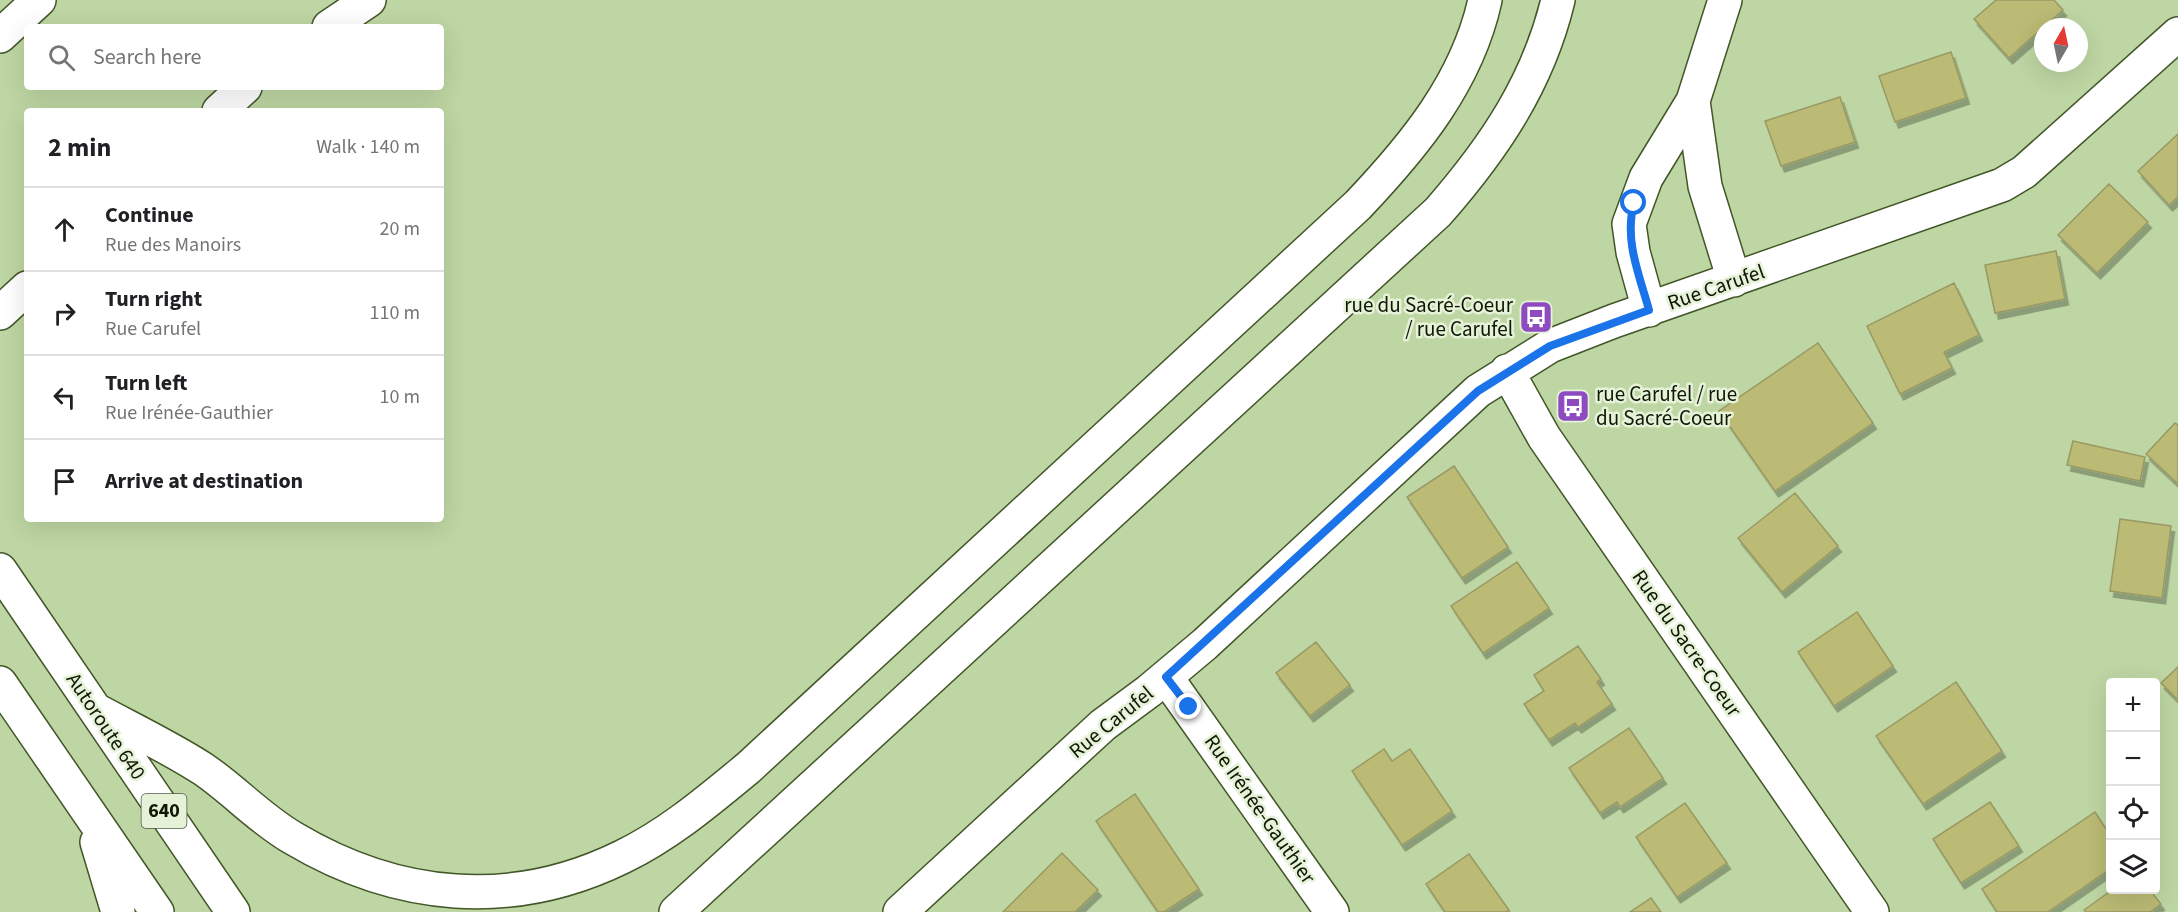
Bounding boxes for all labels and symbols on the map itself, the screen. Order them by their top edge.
north arrow [2034,18,2088,72]
route start [1620,189,1646,215]
street label: Rue Carufel [1663,256,1769,318]
place label: rue du Sacré-Coeur / rue Carufel [1344,290,1514,344]
bus stop icon: rue du Sacré-Coeur / rue Carufel [1518,299,1554,335]
place label: rue Carufel / rue du Sacré-Coeur [1596,379,1737,433]
bus stop icon: rue Carufel / rue du Sacré-Coeur [1555,388,1591,424]
street label: Rue du Sacre-Coeur [1625,563,1749,723]
street label: Autoroute 640 [59,666,153,786]
street label: Rue Carufel [1062,679,1160,765]
route end [1175,693,1201,719]
street label: Rue Irénée-Gauthier [1197,728,1323,890]
road number: 640 [142,794,186,828]

